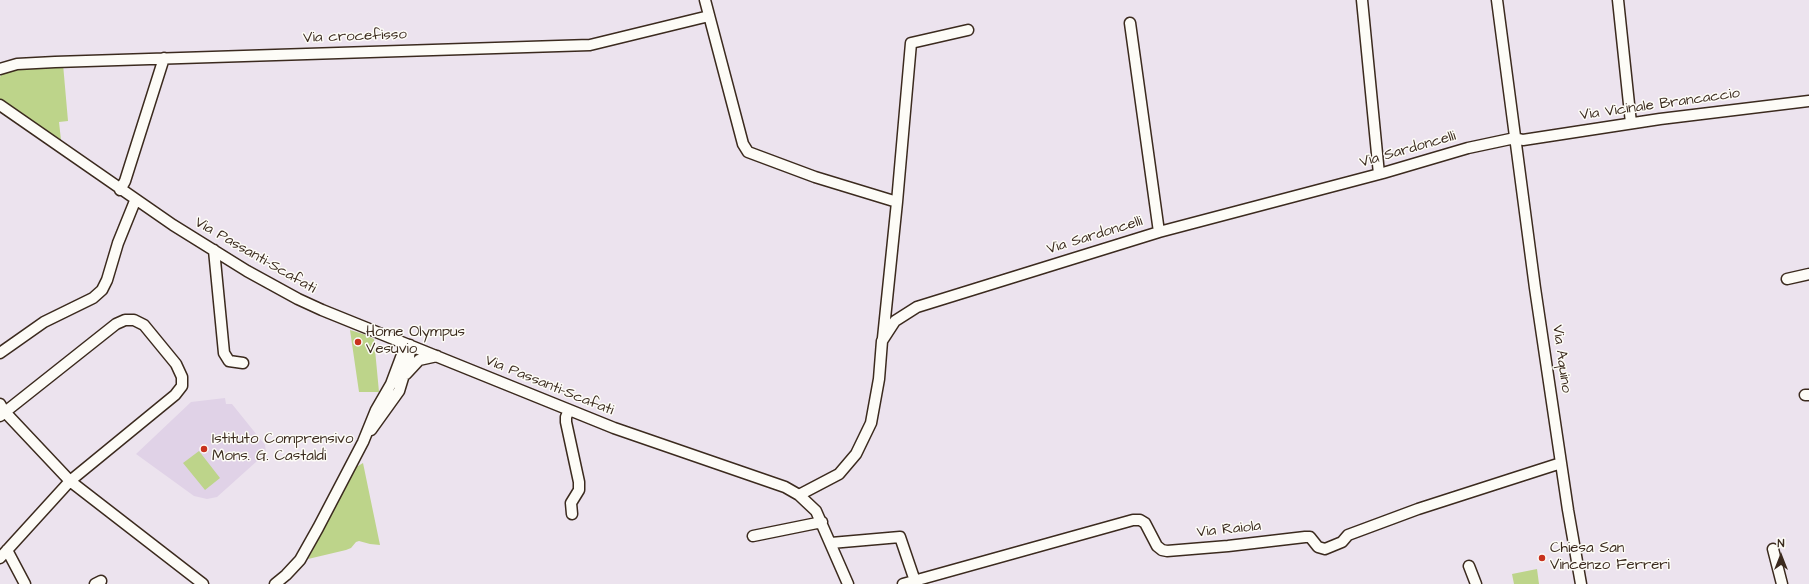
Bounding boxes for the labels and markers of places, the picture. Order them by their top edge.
place label: Home Olympus Vesuvio [366,324,465,359]
marker: Home Olympus Vesuvio [353,337,363,347]
place label: Istituto Comprensivo Mons. G. Castaldi [212,431,353,466]
marker: Istituto Comprensivo Mons. G. Castaldi [199,444,209,454]
place label: Chiesa San Vincenzo Ferreri [1550,540,1670,575]
marker: Chiesa San Vincenzo Ferreri [1537,553,1547,563]

